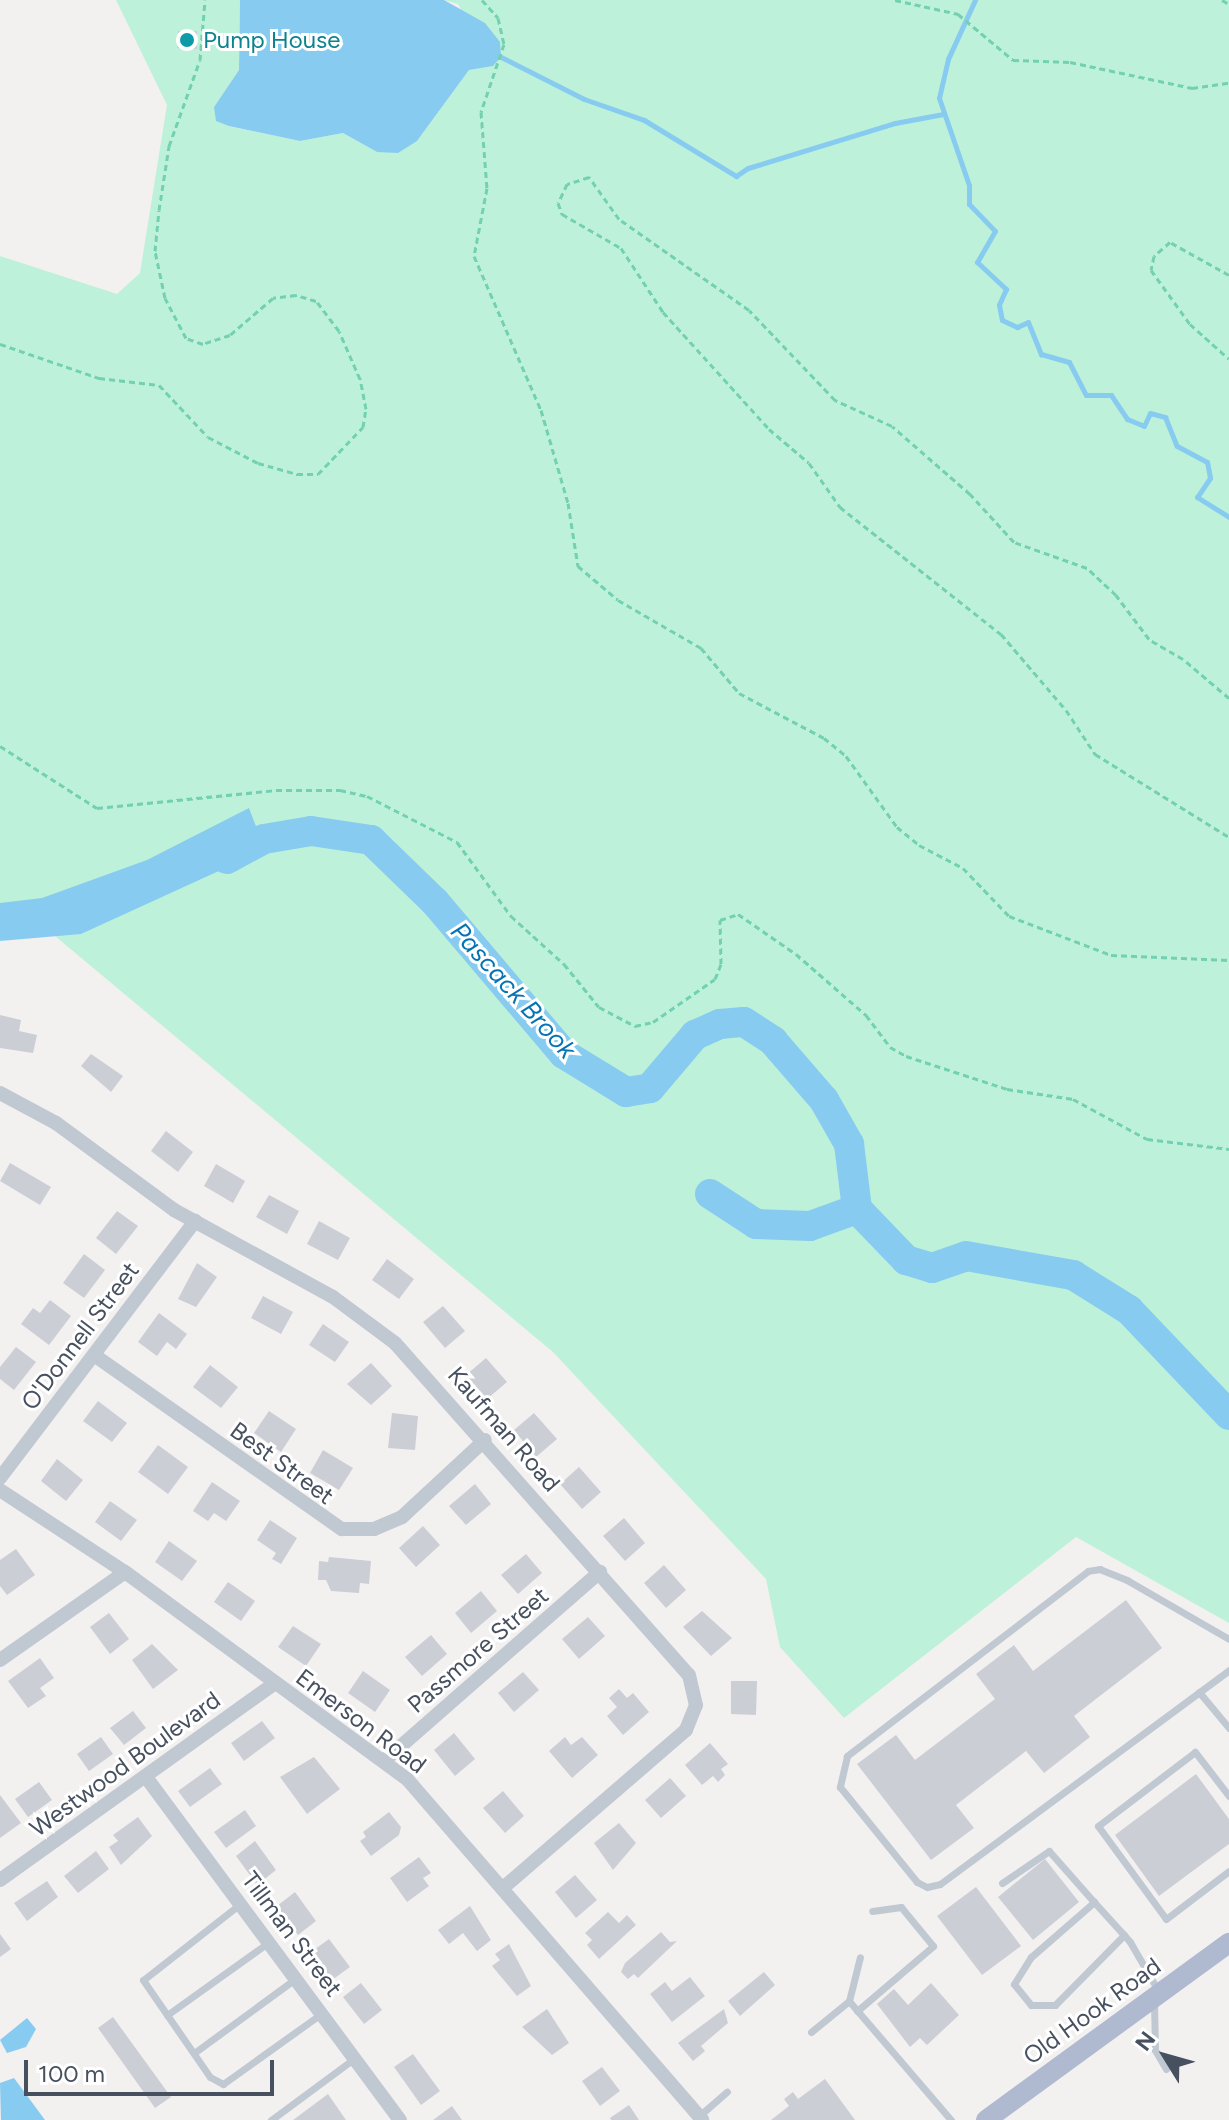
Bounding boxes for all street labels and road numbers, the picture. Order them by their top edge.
street label: O'Donnell Street [15,1256,145,1416]
street label: Kaufman Road [442,1361,566,1497]
street label: Best Street [225,1416,339,1510]
street label: Passmore Street [402,1581,554,1719]
street label: Emerson Road [290,1663,432,1779]
street label: Westwood Boulevard [24,1685,226,1843]
street label: Tillman Street [236,1866,348,2002]
street label: Old Hook Road [1018,1952,1166,2070]

